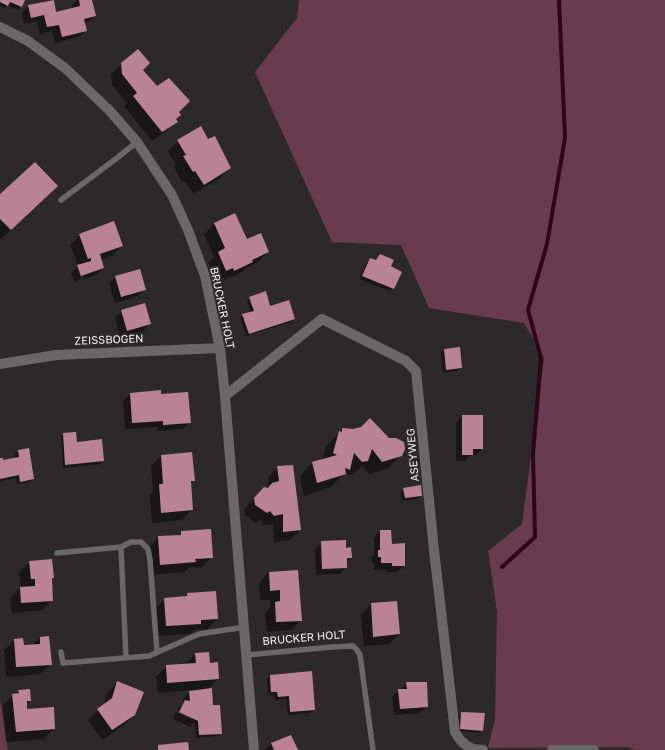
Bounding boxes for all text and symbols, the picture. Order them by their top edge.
street label: BRUCKER HOLT [207,266,237,350]
street label: ZEISSBOGEN [74,332,144,348]
street label: ASEYWEG [404,428,422,482]
street label: BRUCKER HOLT [262,628,346,648]

